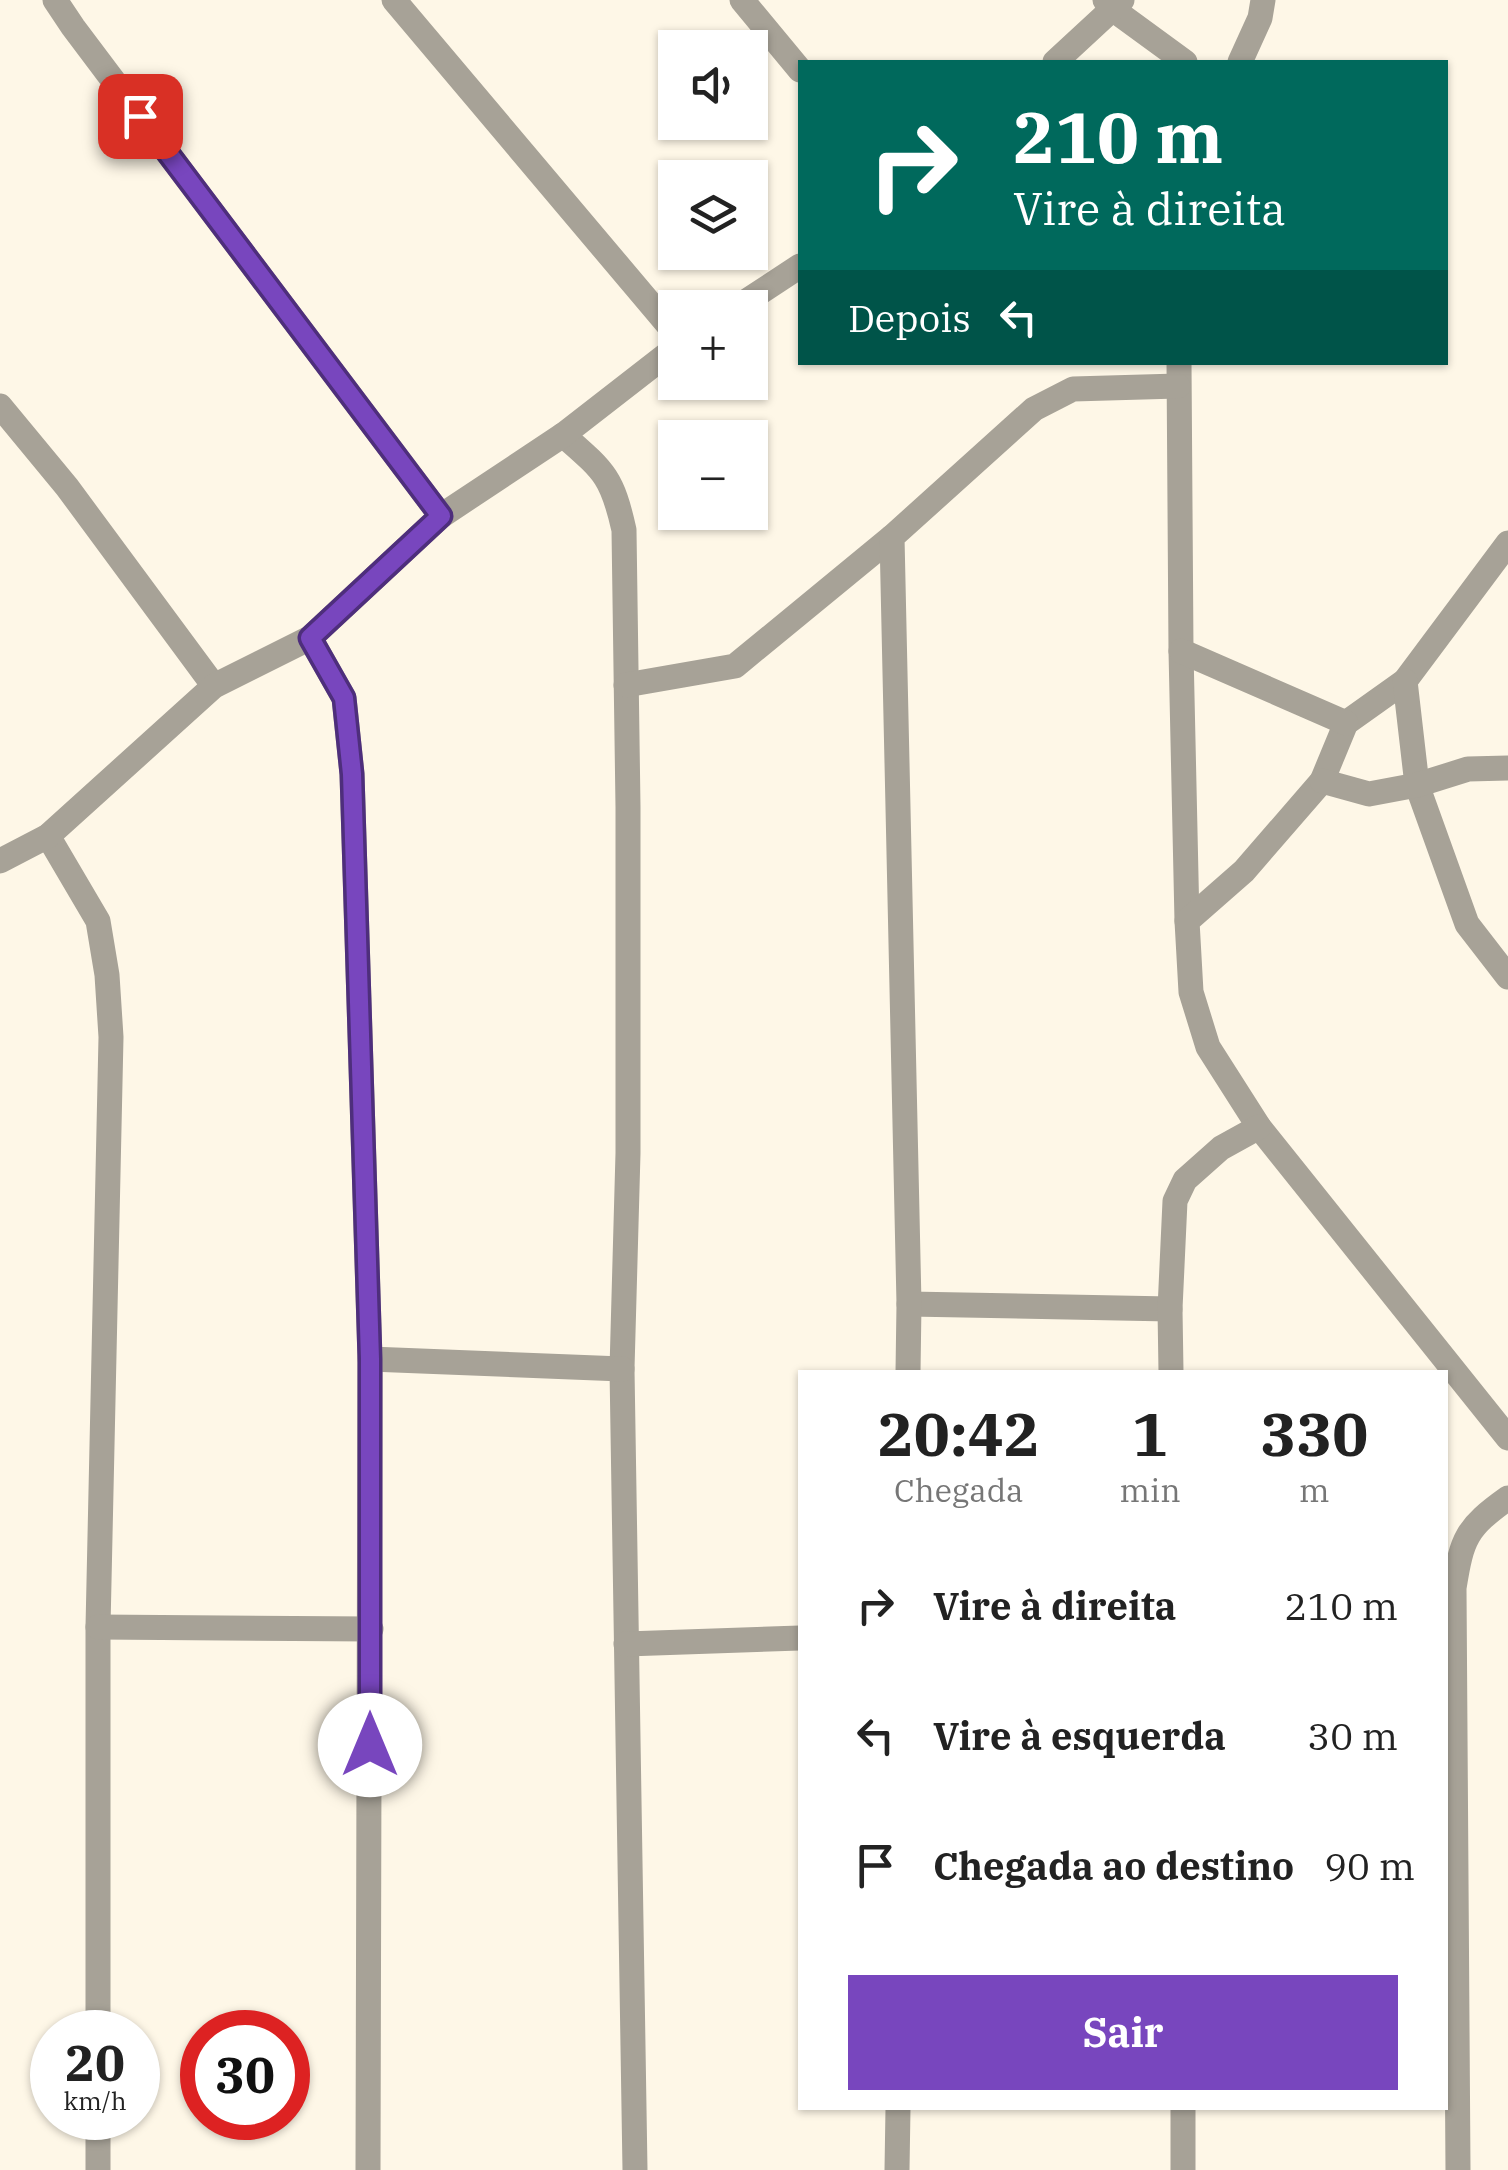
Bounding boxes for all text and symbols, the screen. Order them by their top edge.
map controls [658,30,768,530]
button: sound [658,30,768,140]
pin [98,74,183,159]
icon: arrive [113,89,168,144]
text: 210 m [1013,91,1223,182]
icon: right [848,100,978,230]
button: layers [658,160,768,270]
text: Vire à direita [1013,179,1286,237]
button: + [658,290,768,400]
icon: left [991,290,1046,345]
text: Depois [848,293,971,342]
button: − [658,420,768,530]
text: 20:42 [878,1394,1040,1473]
text: 1 [1132,1394,1168,1473]
text: 330 [1260,1394,1368,1473]
text: Chegada [894,1469,1024,1511]
text: min [1120,1469,1181,1511]
text: m [1299,1469,1330,1511]
icon: right [848,1578,903,1633]
text: Vire à direita [933,1581,1177,1630]
text: 210 m [1285,1581,1398,1630]
position arrow [318,1693,422,1797]
icon: left [848,1708,903,1763]
text: Vire à esquerda [933,1711,1226,1760]
text: 30 m [1307,1711,1398,1760]
icon: arrive [848,1838,903,1893]
text: Chegada ao destino [933,1841,1294,1890]
text: 90 m [1324,1841,1415,1890]
button: Sair [848,1975,1398,2090]
speed limit sign: 30 [180,2010,310,2140]
text: 20 [65,2030,125,2095]
text: km/h [63,2084,127,2117]

